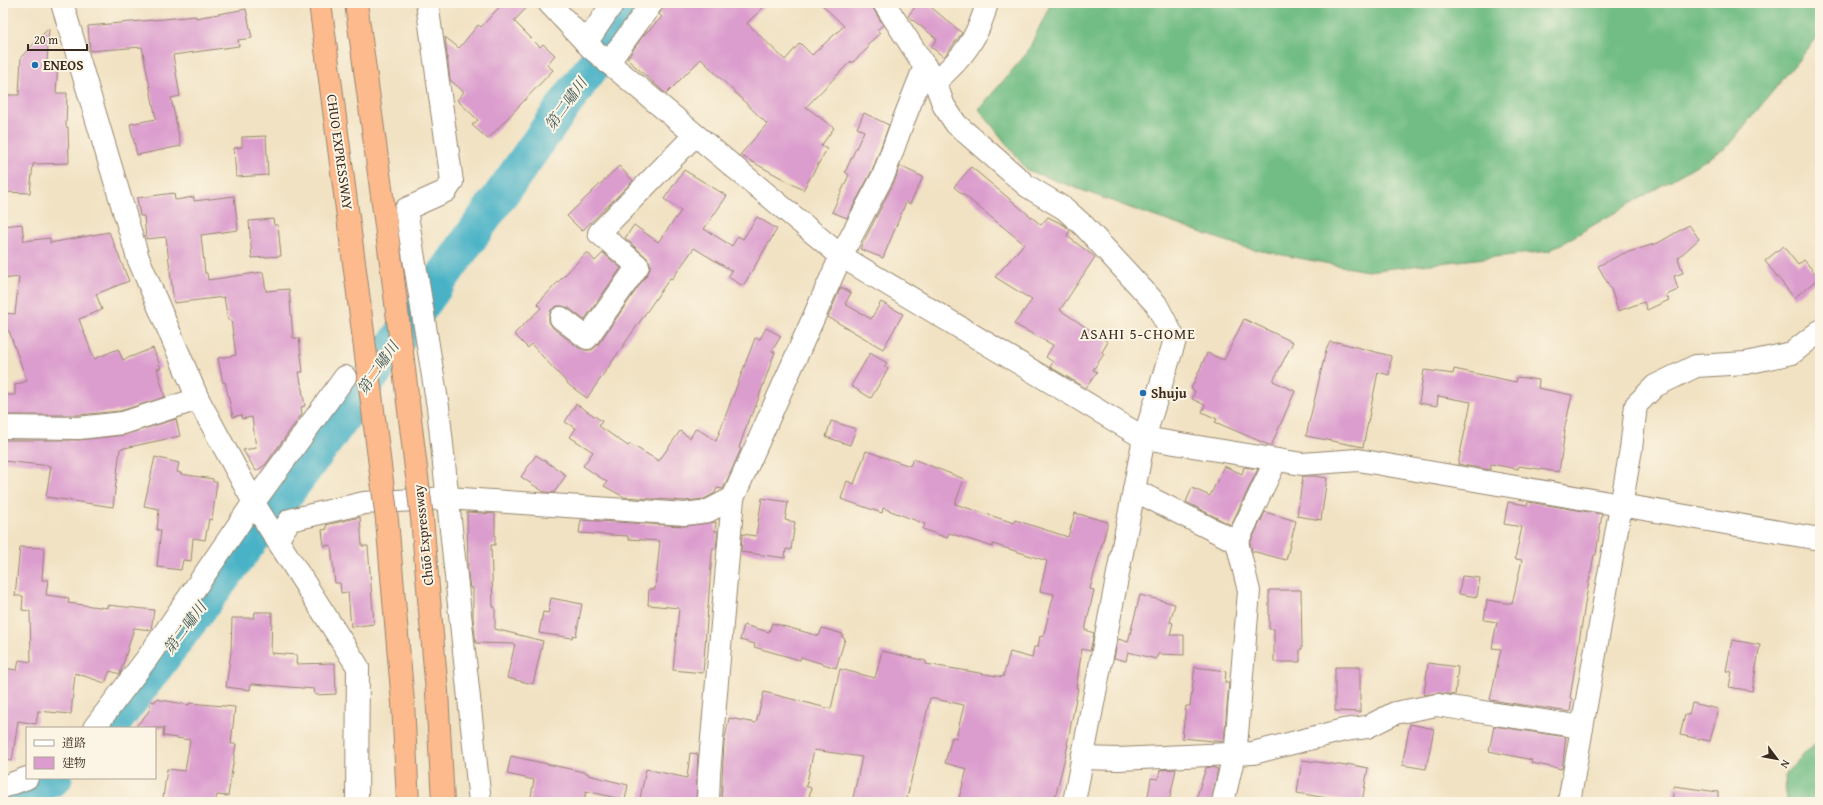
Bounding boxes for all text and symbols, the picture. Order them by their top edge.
scale bar [28,26,87,52]
text: 20 m [34,31,58,48]
place label: ENEOS [43,55,84,75]
marker: ENEOS [30,60,40,70]
water label: 第二嘯川 [539,72,593,134]
street label: CHUO EXPRESSWAY [322,93,358,212]
district label: ASAHI 5-CHOME [1080,323,1196,344]
water label: 第二嘯川 [352,335,405,398]
place label: Shuju [1151,383,1187,403]
marker: Shuju [1138,388,1148,398]
street label: Chūō Expressway [408,483,438,587]
water label: 第二嘯川 [158,596,212,658]
legend [26,727,156,779]
text: 道路 [62,734,86,751]
north arrow [1757,739,1797,779]
text: 建物 [62,754,86,771]
text: N [1776,757,1794,772]

